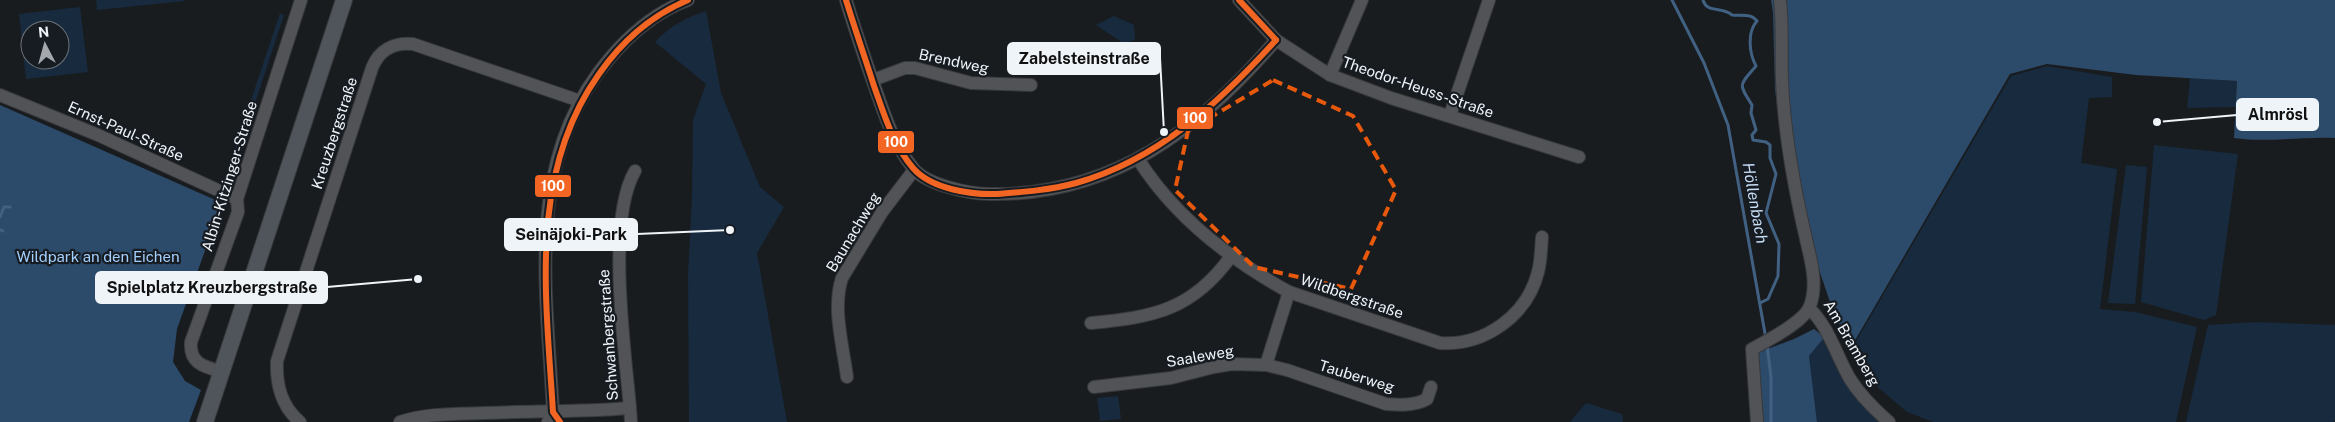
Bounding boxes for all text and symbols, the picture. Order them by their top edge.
north arrow [20,20,70,70]
text: N [37,24,50,41]
callout: Zabelsteinstraße [1008,43,1160,74]
street label: Brendweg [917,45,991,77]
text: Zabelsteinstraße [1018,49,1150,68]
street label: Theodor-Heuss-Straße [1340,53,1496,121]
street label: Kreuzbergstraße [308,75,360,191]
street label: Ernst-Paul-Straße [65,98,187,164]
street label: Albin-Kitzinger-Straße [198,99,260,253]
callout: Almrösl [2237,99,2318,130]
text: Almrösl [2248,105,2308,124]
line badge: 100 [1176,106,1214,130]
text: 100 [1183,110,1207,126]
line badge: 100 [877,130,915,154]
text: 100 [884,134,908,150]
water label: Höllenbach [1739,161,1771,245]
line badge: 100 [534,174,572,198]
text: 100 [541,178,565,194]
street label: Baunachweg [823,189,883,275]
callout: Seinäjoki-Park [505,219,637,250]
text: Seinäjoki-Park [515,225,627,244]
park label: Wildpark an den Eichen [16,248,180,265]
street label: Schwanbergstraße [595,269,621,401]
street label: Wildbergstraße [1298,270,1406,322]
callout: Spielplatz Kreuzbergstraße [96,272,327,303]
text: Spielplatz Kreuzbergstraße [106,278,318,297]
street label: Am Bramberg [1820,297,1884,389]
street label: Saaleweg [1165,342,1235,370]
street label: Tauberweg [1317,356,1397,396]

